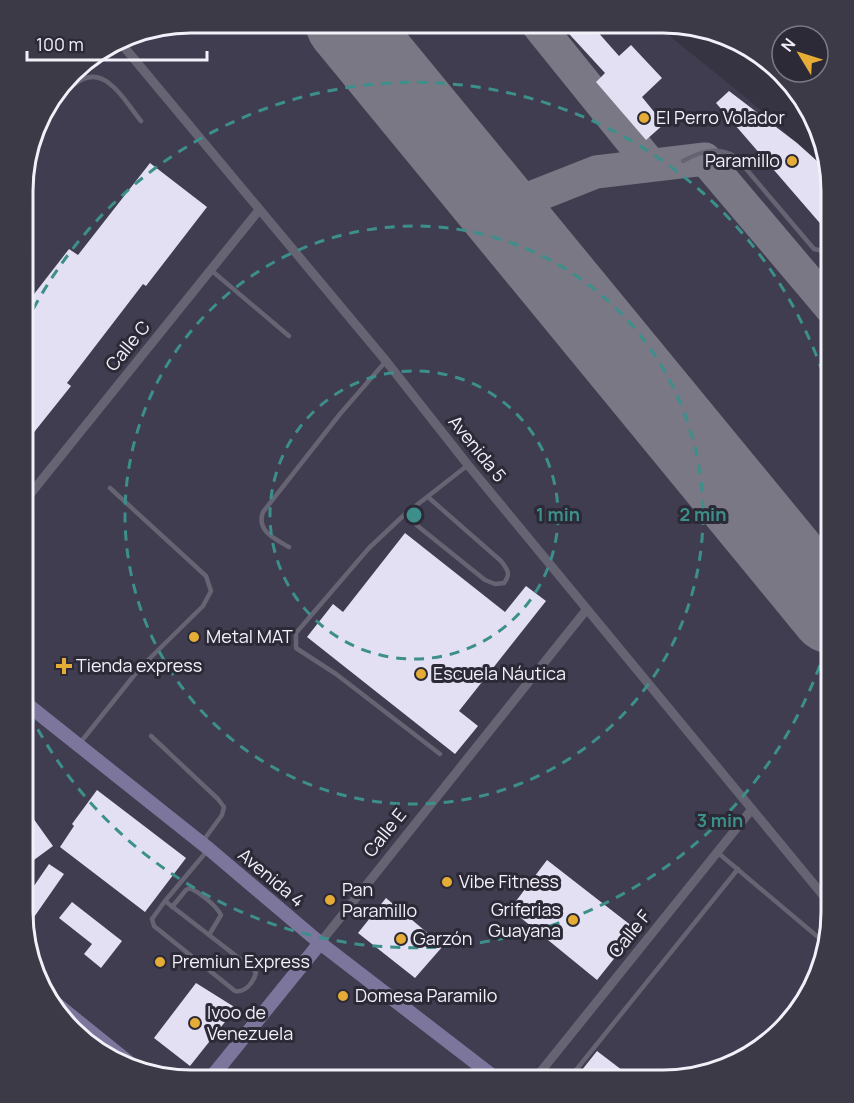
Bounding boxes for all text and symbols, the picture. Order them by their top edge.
scale bar [27,24,207,62]
north arrow [770,24,830,84]
text: 100 m [36,32,84,56]
text: N [776,33,800,56]
place label: El Perro Volador [656,105,785,129]
marker: El Perro Volador [637,111,651,125]
place label: Paramillo [705,148,780,172]
marker: Paramillo [785,154,799,168]
street label: Calle C [100,315,155,376]
street label: Avenida 5 [444,410,512,487]
text: 1 min [536,502,580,526]
text: 2 min [680,502,726,526]
centre of rings [404,505,424,525]
place label: Metal MAT [206,624,293,648]
marker: Metal MAT [187,630,201,644]
place label: Tienda express [76,653,202,677]
marker: Tienda express [57,659,71,673]
place label: Escuela Náutica [433,661,566,685]
marker: Escuela Náutica [414,667,428,681]
street label: Calle E [357,803,411,862]
text: 3 min [697,808,743,832]
street label: Avenida 4 [233,842,310,912]
place label: Vibe Fitness [459,869,559,893]
marker: Vibe Fitness [440,875,454,889]
place label: Pan Paramillo [342,877,417,922]
marker: Pan Paramillo [323,893,337,907]
place label: Griferias Guayana [488,897,561,942]
street label: Calle F [603,905,656,962]
marker: Griferias Guayana [566,913,580,927]
place label: Garzón [413,926,472,950]
marker: Garzón [394,932,408,946]
place label: Premiun Express [172,949,310,973]
marker: Premiun Express [153,955,167,969]
place label: Domesa Paramilo [355,983,497,1007]
marker: Domesa Paramilo [336,989,350,1003]
place label: Ivoo de Venezuela [207,1000,293,1045]
marker: Ivoo de Venezuela [188,1016,202,1030]

